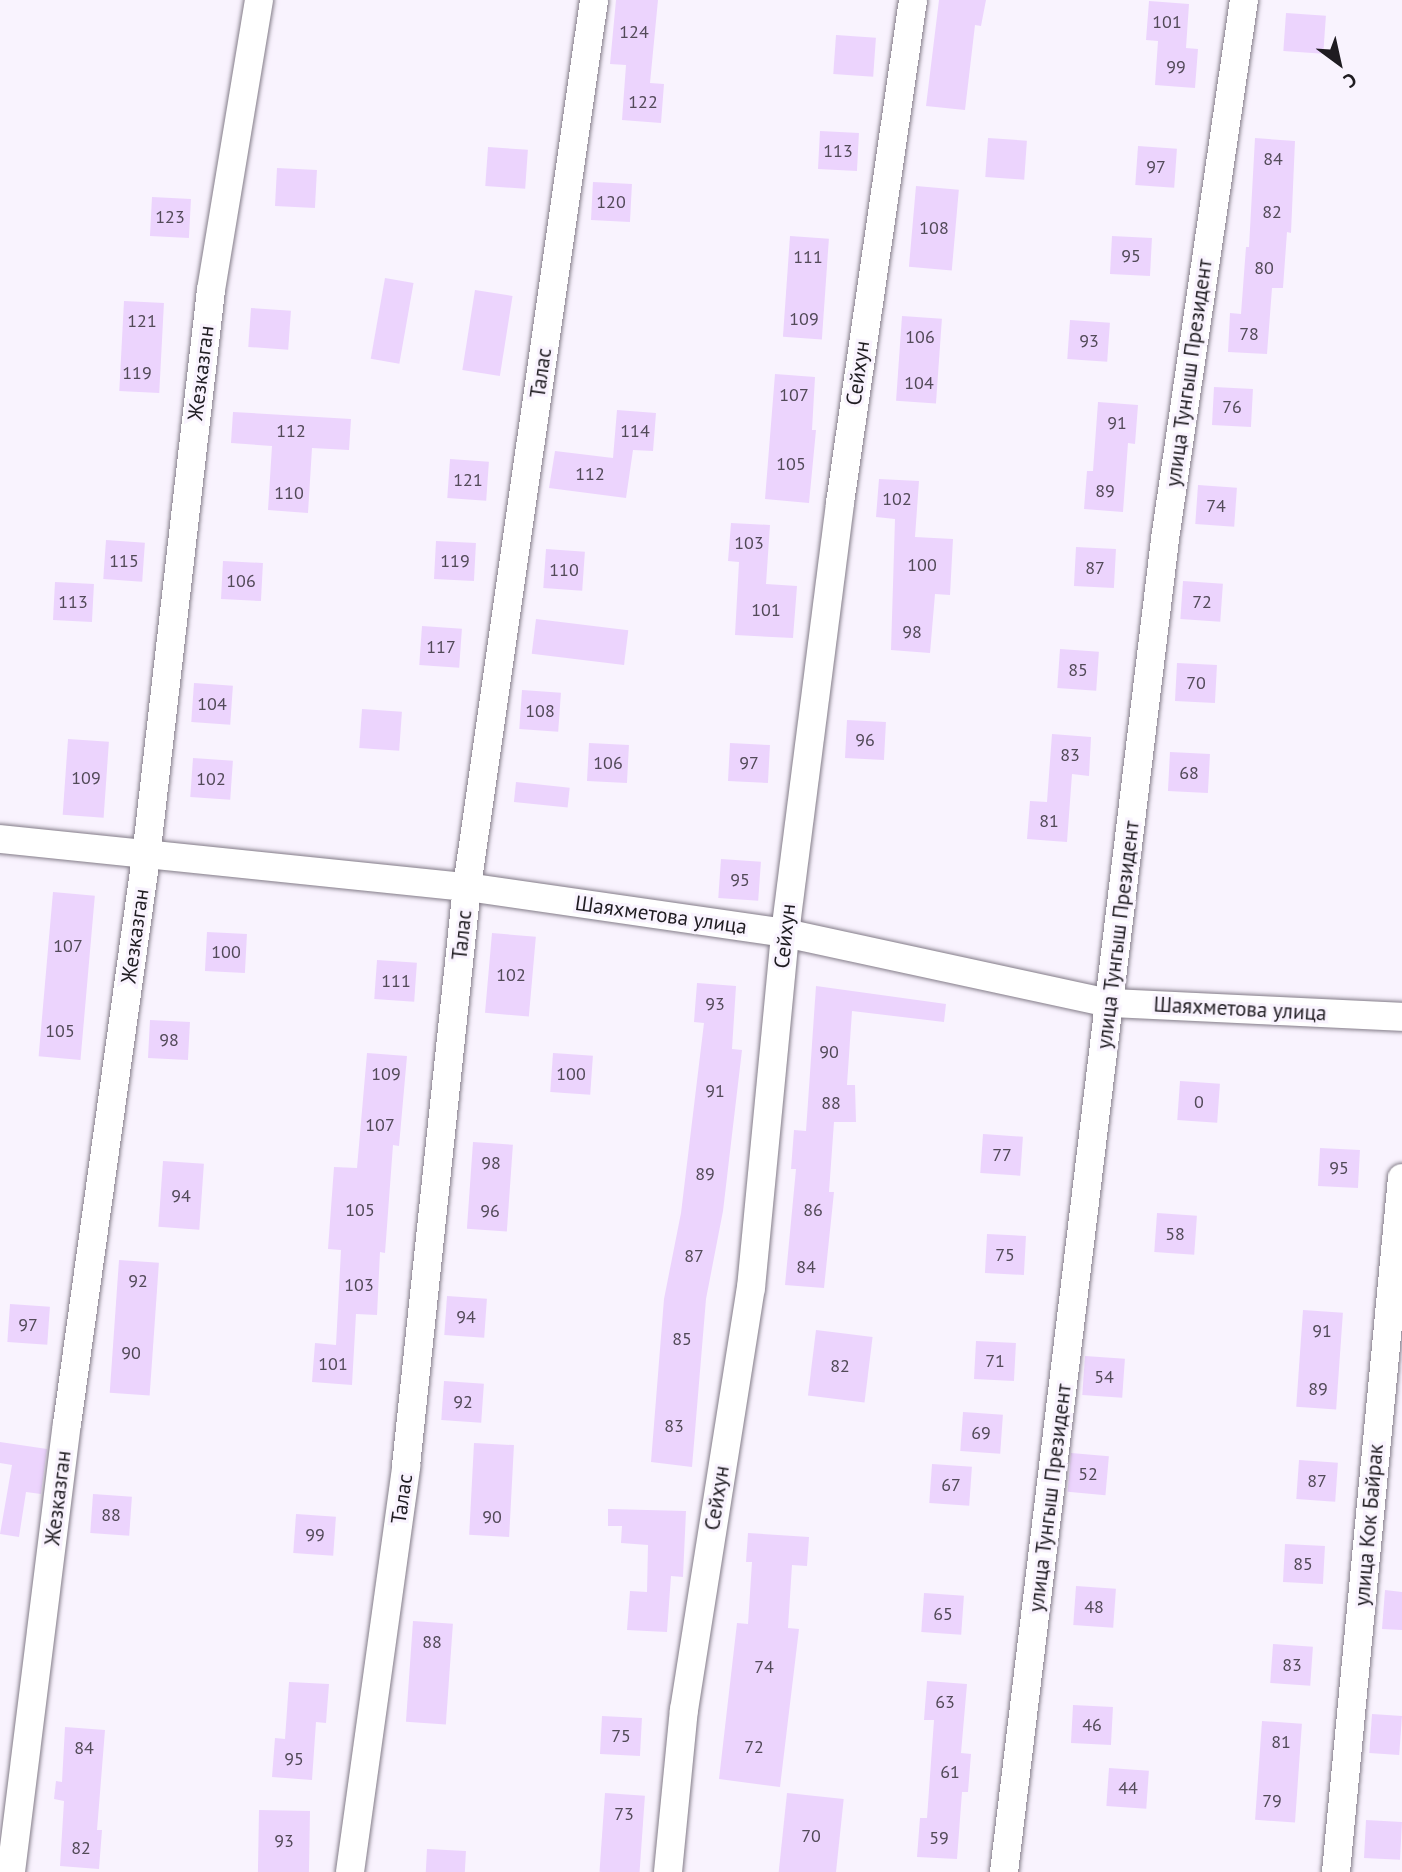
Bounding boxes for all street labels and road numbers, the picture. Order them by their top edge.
street label: улица Тунгыш Президент [1161,257,1217,489]
street label: Жезказган [183,324,219,422]
street label: Сейхун [841,339,875,407]
street label: Талас [525,346,557,400]
street label: улица Тунгыш Президент [1091,819,1145,1051]
street label: Жезказган [116,887,154,985]
street label: Шаяхметова улица [574,890,748,940]
street label: Сейхун [769,902,801,970]
street label: Талас [447,909,477,961]
street label: Шаяхметова улица [1153,992,1327,1026]
street label: улица Тунгыш Президент [1023,1382,1077,1614]
street label: улица Кок Байрак [1349,1443,1389,1607]
street label: Жезказган [40,1449,76,1547]
street label: Сейхун [699,1464,735,1532]
street label: Талас [386,1472,418,1526]

